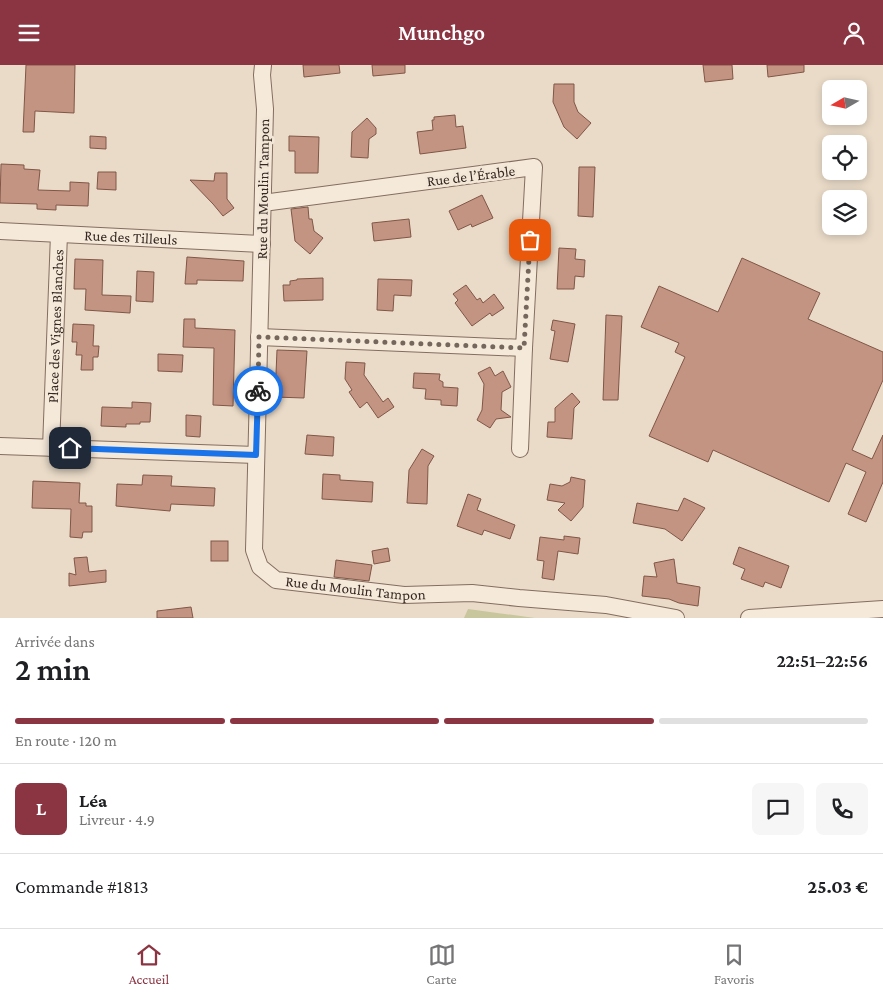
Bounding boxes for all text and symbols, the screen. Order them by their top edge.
icon: menu [15,19,43,47]
icon: person [840,19,868,47]
text: Munchgo [398,20,485,45]
north arrow [822,80,868,125]
map controls [822,80,867,235]
street label: Rue du Moulin Tampon [254,118,273,260]
button: locate [822,135,867,180]
street label: Rue de l’Érable [426,163,516,189]
button: layers [822,190,867,235]
pin [509,219,551,261]
icon: bag [516,226,544,254]
street label: Rue des Tilleuls [84,227,178,248]
street label: Place des Vignes Blanches [45,249,66,403]
courier [233,366,283,416]
icon: bike [244,377,272,405]
pin [49,427,91,469]
icon: home [56,434,84,462]
street label: Rue du Moulin Tampon [285,573,426,604]
text: Arrivée dans [15,633,95,650]
text: 22:51–22:56 [776,650,868,671]
text: 2 min [15,651,90,687]
text: En route · 120 m [15,732,117,749]
button: chat [752,783,804,835]
button: phone [816,783,868,835]
text: Léa [79,790,107,811]
text: L [36,798,46,819]
text: Livreur · 4.9 [79,811,155,828]
text: Commande #1813 [15,876,149,897]
text: 25.03 € [808,876,868,897]
tab: Accueil [129,941,169,987]
tab: Carte [426,941,457,987]
tab: Favoris [714,941,754,987]

